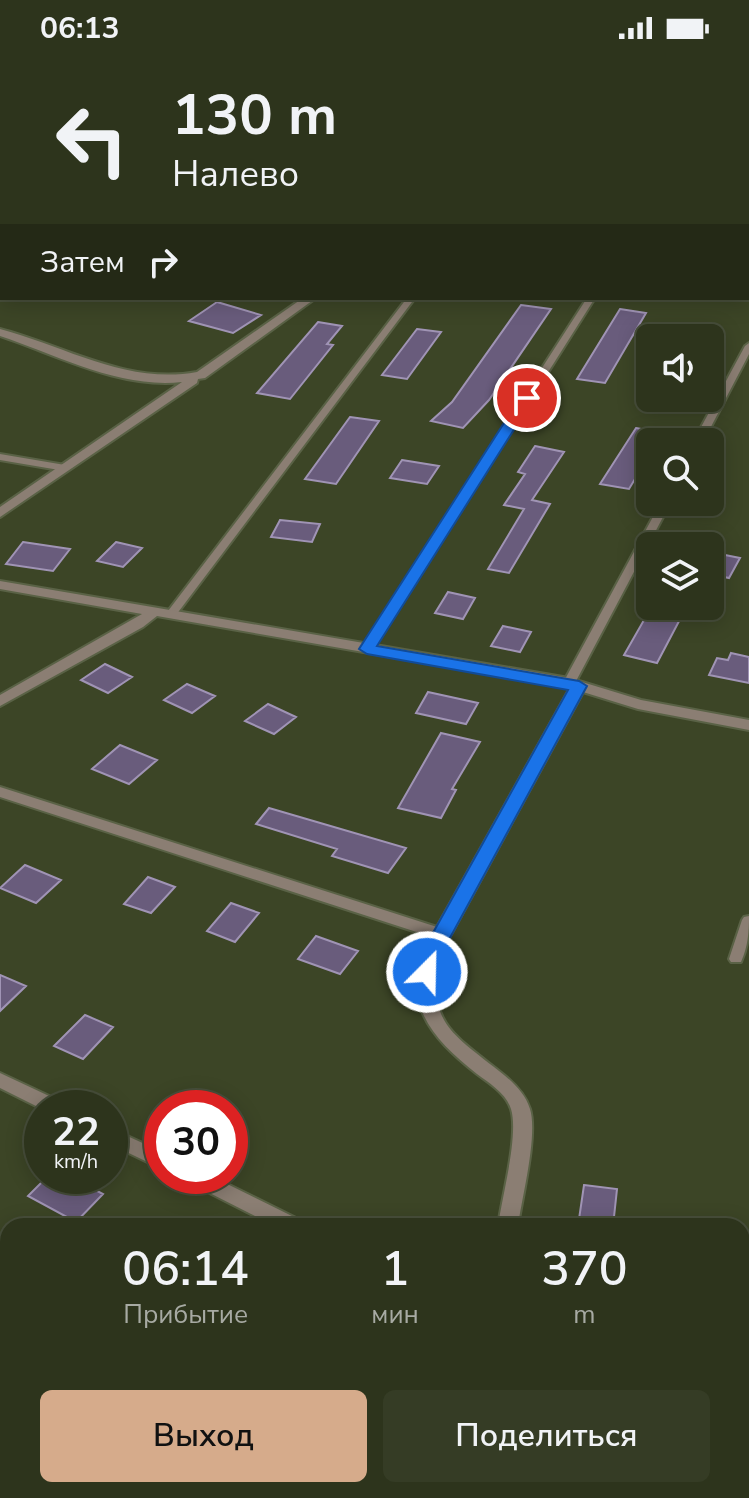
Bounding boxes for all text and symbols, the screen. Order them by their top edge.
text: 06:13 [40,8,119,49]
text: 130 m [172,77,337,154]
icon: left [40,88,144,192]
text: Налево [172,150,299,199]
icon: right [141,240,185,284]
text: Затем [40,242,125,283]
map controls [636,324,724,620]
button: sound [636,324,724,412]
pin [493,364,561,432]
icon: arrive [505,376,549,420]
button: search [636,428,724,516]
button: layers [636,532,724,620]
position arrow [385,930,469,1014]
speed limit sign: 30 [144,1090,248,1194]
text: 22 [52,1105,100,1159]
text: km/h [54,1148,98,1175]
text: 06:14 [122,1236,249,1302]
text: 1 [381,1236,409,1302]
text: 370 [541,1236,628,1302]
text: Прибытие [123,1297,248,1332]
text: мин [371,1297,419,1332]
text: m [573,1297,596,1332]
button: Выход [40,1390,367,1482]
button: Поделиться [383,1390,710,1482]

